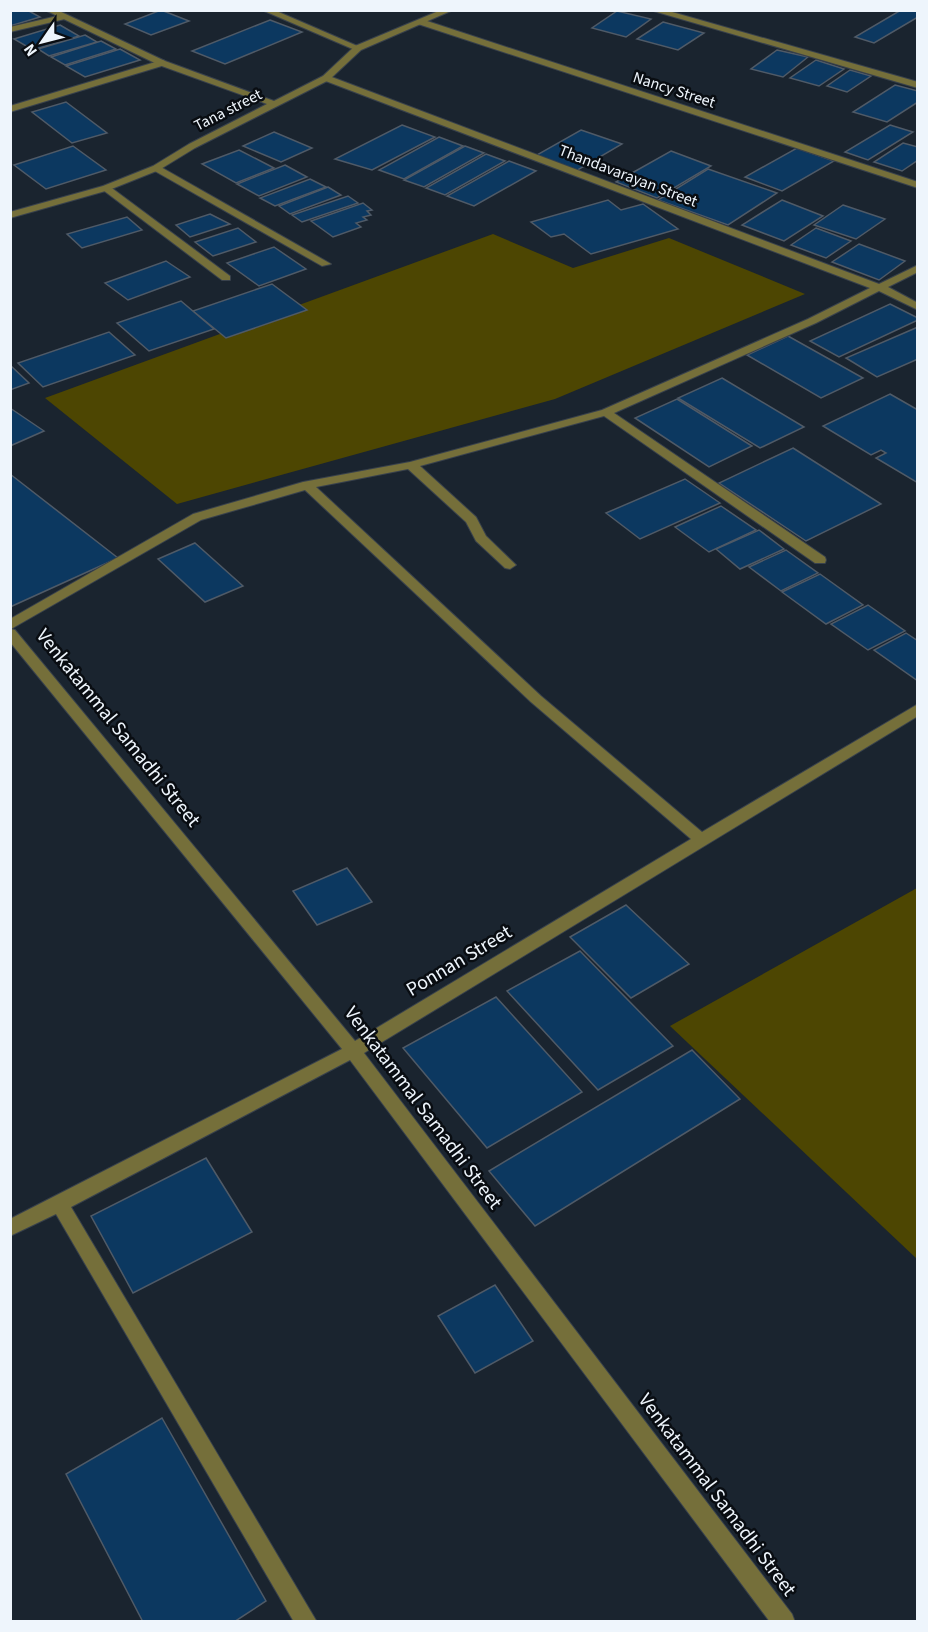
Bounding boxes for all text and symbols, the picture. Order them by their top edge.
north arrow [12,12,72,72]
text: N [18,39,43,61]
street label: Nancy Street [630,66,719,114]
street label: Tana street [190,83,266,137]
street label: Thandavarayan Street [556,139,701,213]
street label: Venkatammal Samadhi Street [29,623,207,833]
street label: Ponnan Street [401,918,517,1004]
street label: Venkatammal Samadhi Street [337,1001,509,1215]
street label: Venkatammal Samadhi Street [631,1388,803,1602]

